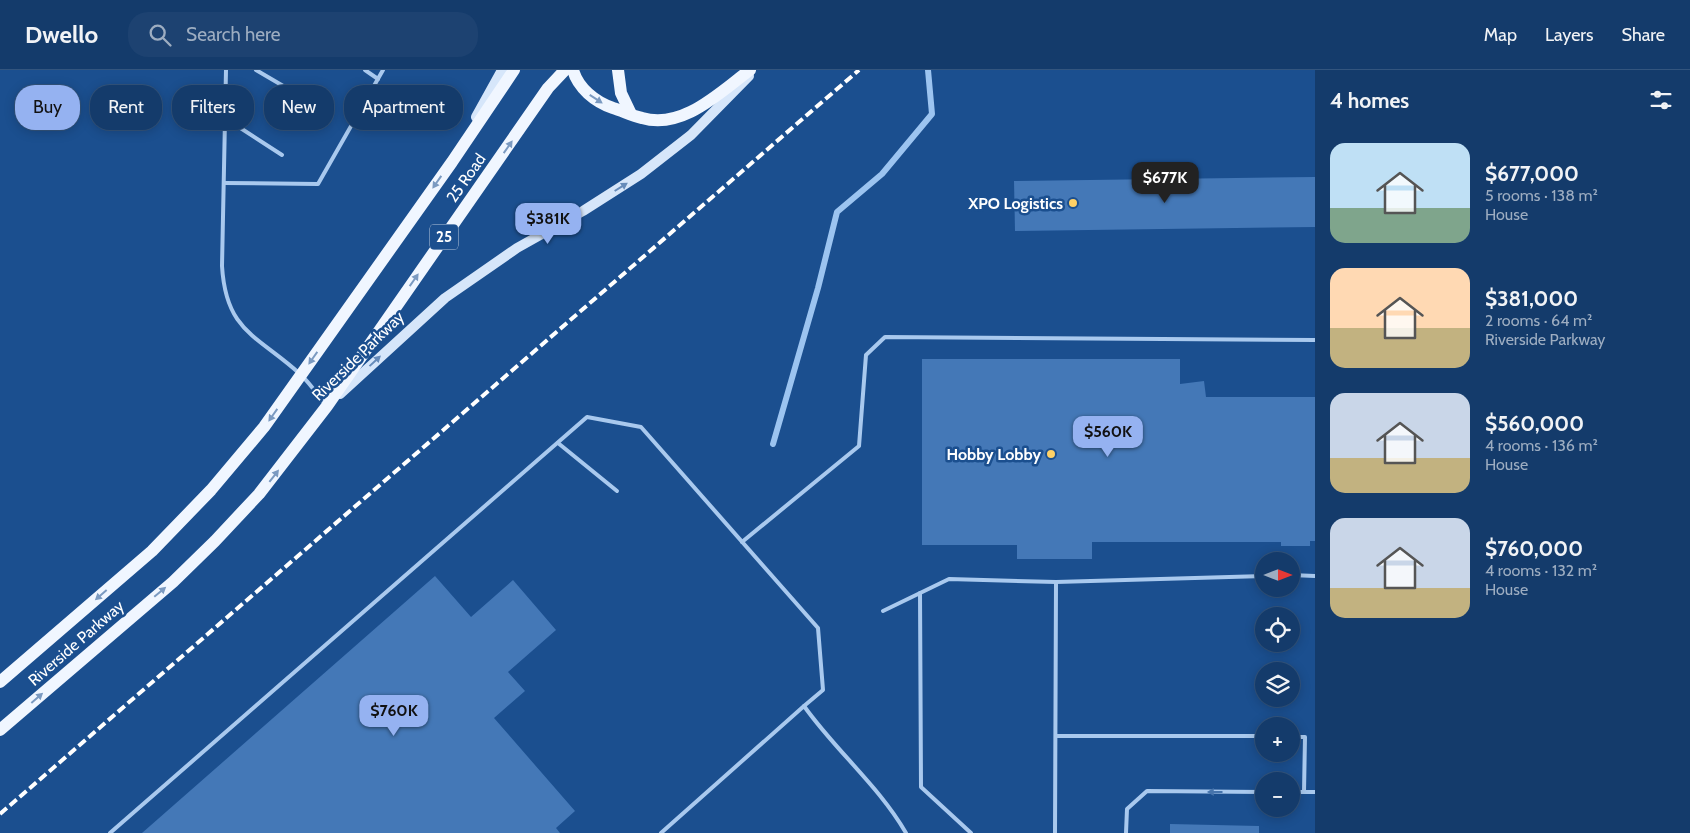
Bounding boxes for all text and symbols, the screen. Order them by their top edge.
search box [128,12,478,57]
text: Dwello [25,20,98,49]
icon: search [146,21,174,49]
text: Search here [186,23,281,46]
text: Map [1484,24,1517,46]
text: Layers [1545,24,1594,46]
text: Share [1622,24,1665,46]
chip: Buy [15,85,80,130]
chip: Rent [90,85,162,130]
chip: Filters [172,85,254,130]
chip: New [264,85,334,130]
chip: Apartment [344,85,463,130]
icon: filters [1647,86,1675,114]
text: 4 homes [1330,88,1409,113]
one-way arrow [590,94,603,104]
one-way arrow [502,141,513,154]
street label: 25 Road [442,150,490,206]
text: $677,000 [1485,161,1579,186]
pin: $677K [1130,162,1200,204]
icon: home [1370,163,1430,223]
text: $677K [1143,168,1187,187]
one-way arrow [432,175,442,189]
one-way arrow [614,182,627,191]
text: 5 rooms · 138 m² [1485,186,1598,205]
place label: XPO Logistics [967,194,1063,213]
marker: XPO Logistics [1067,197,1079,209]
pin: $381K [513,202,583,245]
text: House [1485,205,1528,224]
text: $381K [526,209,570,228]
road number: 25 [430,224,458,250]
one-way arrow [409,273,419,287]
text: $381,000 [1485,286,1578,311]
icon: home [1370,288,1430,348]
street label: Riverside Parkway [308,307,408,405]
text: 2 rooms · 64 m² [1485,311,1592,330]
text: Riverside Parkway [1485,330,1605,349]
one-way arrow [308,351,318,365]
one-way arrow [369,355,381,367]
one-way arrow [268,408,278,421]
text: $560,000 [1485,411,1584,436]
icon: home [1370,413,1430,473]
pin: $560K [1073,416,1143,458]
text: $560K [1084,422,1132,441]
text: 4 rooms · 136 m² [1485,436,1598,455]
place label: Hobby Lobby [946,445,1041,464]
marker: Hobby Lobby [1045,448,1057,460]
text: House [1485,455,1528,474]
one-way arrow [268,470,279,483]
text: $760,000 [1485,536,1583,561]
icon: home [1370,538,1430,598]
north arrow [1255,552,1300,598]
map controls [1255,552,1300,817]
text: 4 rooms · 132 m² [1485,561,1597,580]
text: House [1485,580,1528,599]
one-way arrow [154,587,167,598]
one-way arrow [95,589,107,600]
street label: Riverside Parkway [24,596,128,690]
button: locate [1255,607,1300,652]
button: layers [1255,662,1300,707]
one-way arrow [31,693,43,704]
pin: $760K [359,694,429,737]
text: $760K [370,701,418,720]
button: + [1255,717,1300,762]
button: − [1255,772,1300,817]
one-way arrow [1207,788,1223,796]

